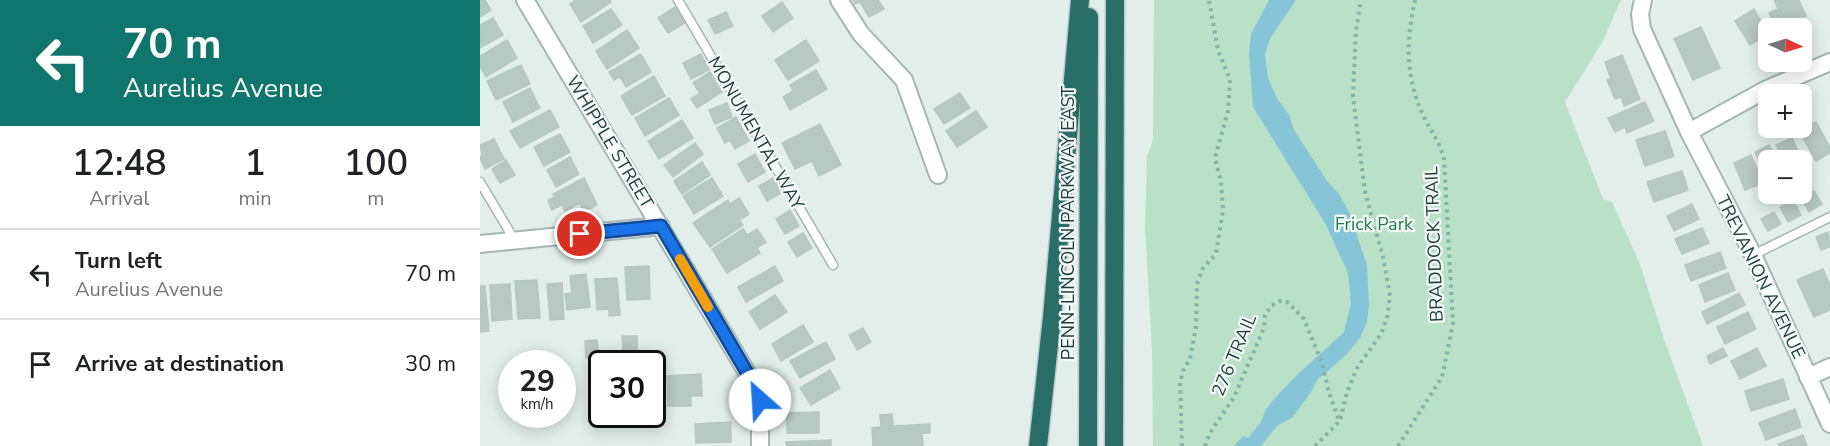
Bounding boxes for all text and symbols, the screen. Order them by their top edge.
text: 70 m [123,16,222,73]
north arrow [1758,18,1812,72]
map controls [1758,18,1812,204]
icon: left [24,24,102,102]
street label: MONUMENTAL WAY [702,52,810,214]
text: Aurelius Avenue [123,70,323,107]
street label: WHIPPLE STREET [561,71,659,213]
button: + [1758,84,1812,138]
street label: PENN-LINCOLN PARKWAY EAST [1056,86,1080,360]
text: 12:48 [72,139,167,188]
text: 1 [244,139,266,188]
text: 100 [343,139,408,188]
button: − [1758,150,1812,204]
street label: BRADDOCK TRAIL [1419,165,1449,322]
text: Arrival [89,185,149,212]
text: min [239,185,272,212]
text: m [367,185,384,212]
street label: TREVANION AVENUE [1711,191,1811,363]
pin [554,208,605,259]
park label: Frick Park [1335,212,1414,236]
icon: arrive [563,217,596,250]
text: Turn left [75,246,162,276]
icon: left [24,258,57,291]
text: 70 m [405,259,456,289]
text: Aurelius Avenue [75,276,223,303]
street label: 276 TRAIL [1206,310,1262,400]
icon: arrive [24,348,57,381]
text: Arrive at destination [75,349,284,379]
text: 30 m [405,349,456,379]
speed limit sign: 30 [588,350,666,428]
text: 29 [519,361,555,402]
position arrow [728,368,792,432]
text: km/h [520,394,554,414]

